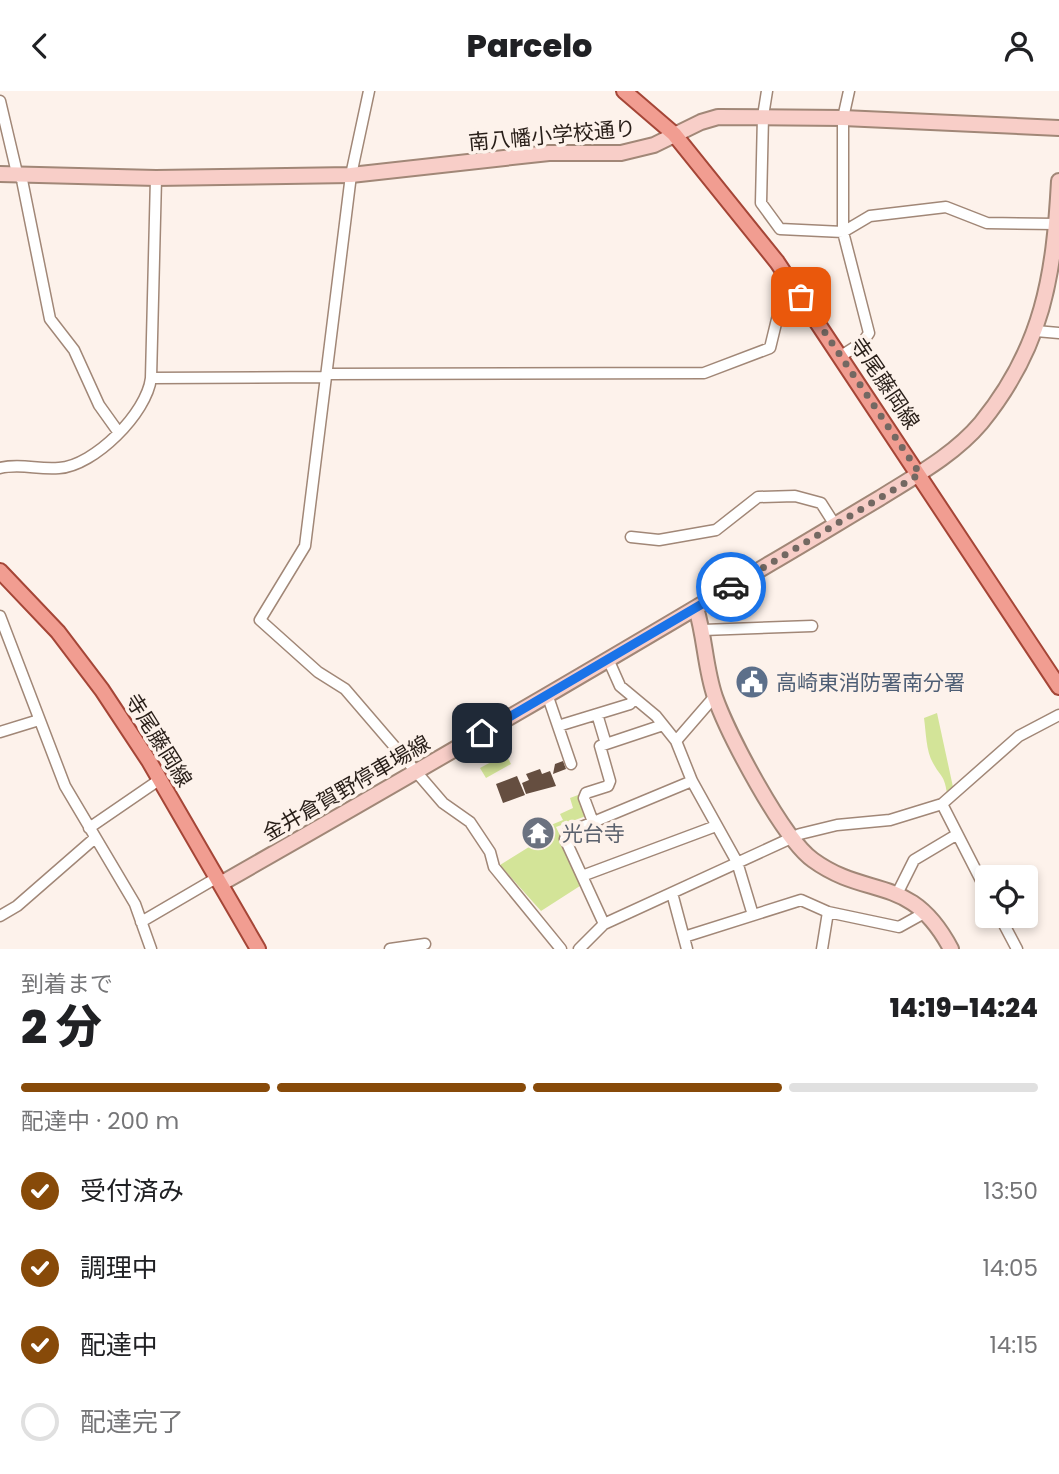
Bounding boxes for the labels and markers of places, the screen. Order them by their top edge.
pin [771,267,831,327]
public building icon: 高崎東消防署南分署 [733,663,771,701]
place label: 高崎東消防署南分署 [776,668,965,697]
pin [452,703,512,763]
temple icon: 光台寺 [519,814,557,852]
place label: 光台寺 [562,819,625,848]

